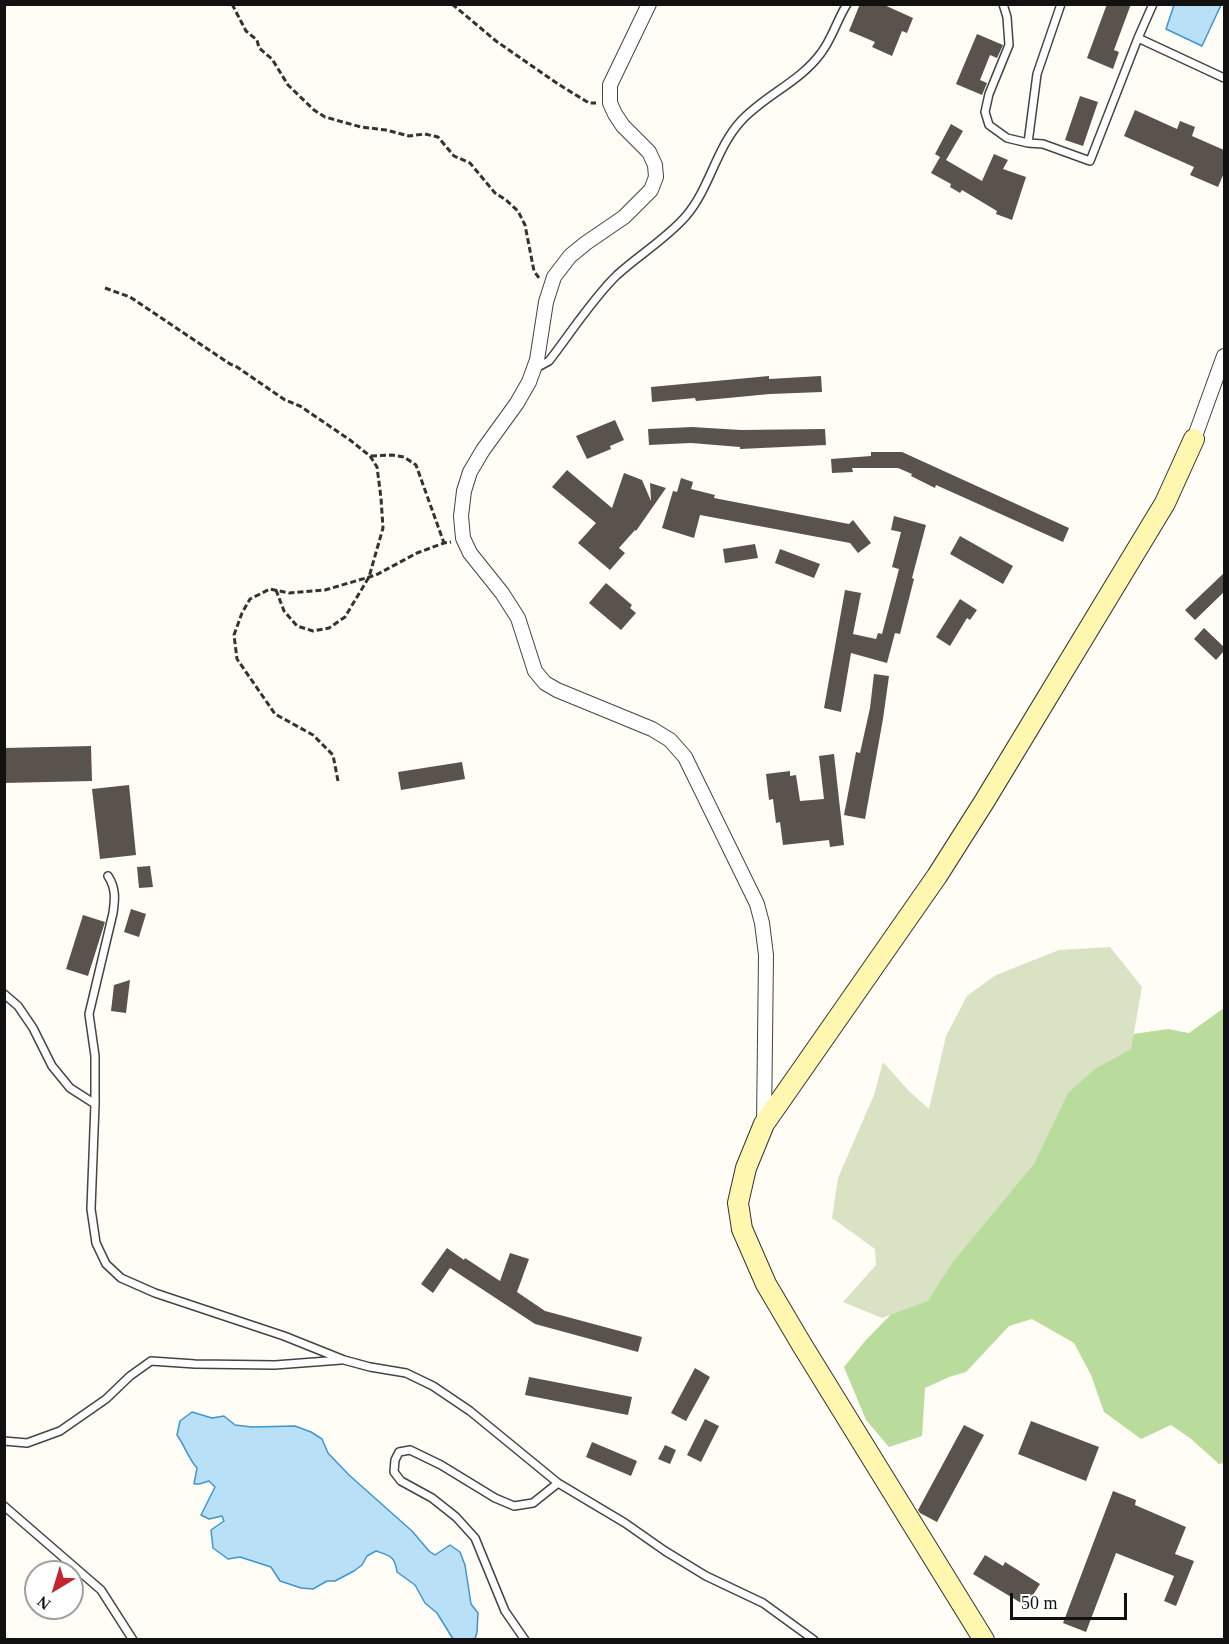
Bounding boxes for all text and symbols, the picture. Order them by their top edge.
north arrow [24,1560,84,1620]
scale bar [1013,1581,1130,1619]
text: N [34,1593,54,1613]
text: 50 m [1021,1593,1058,1613]

